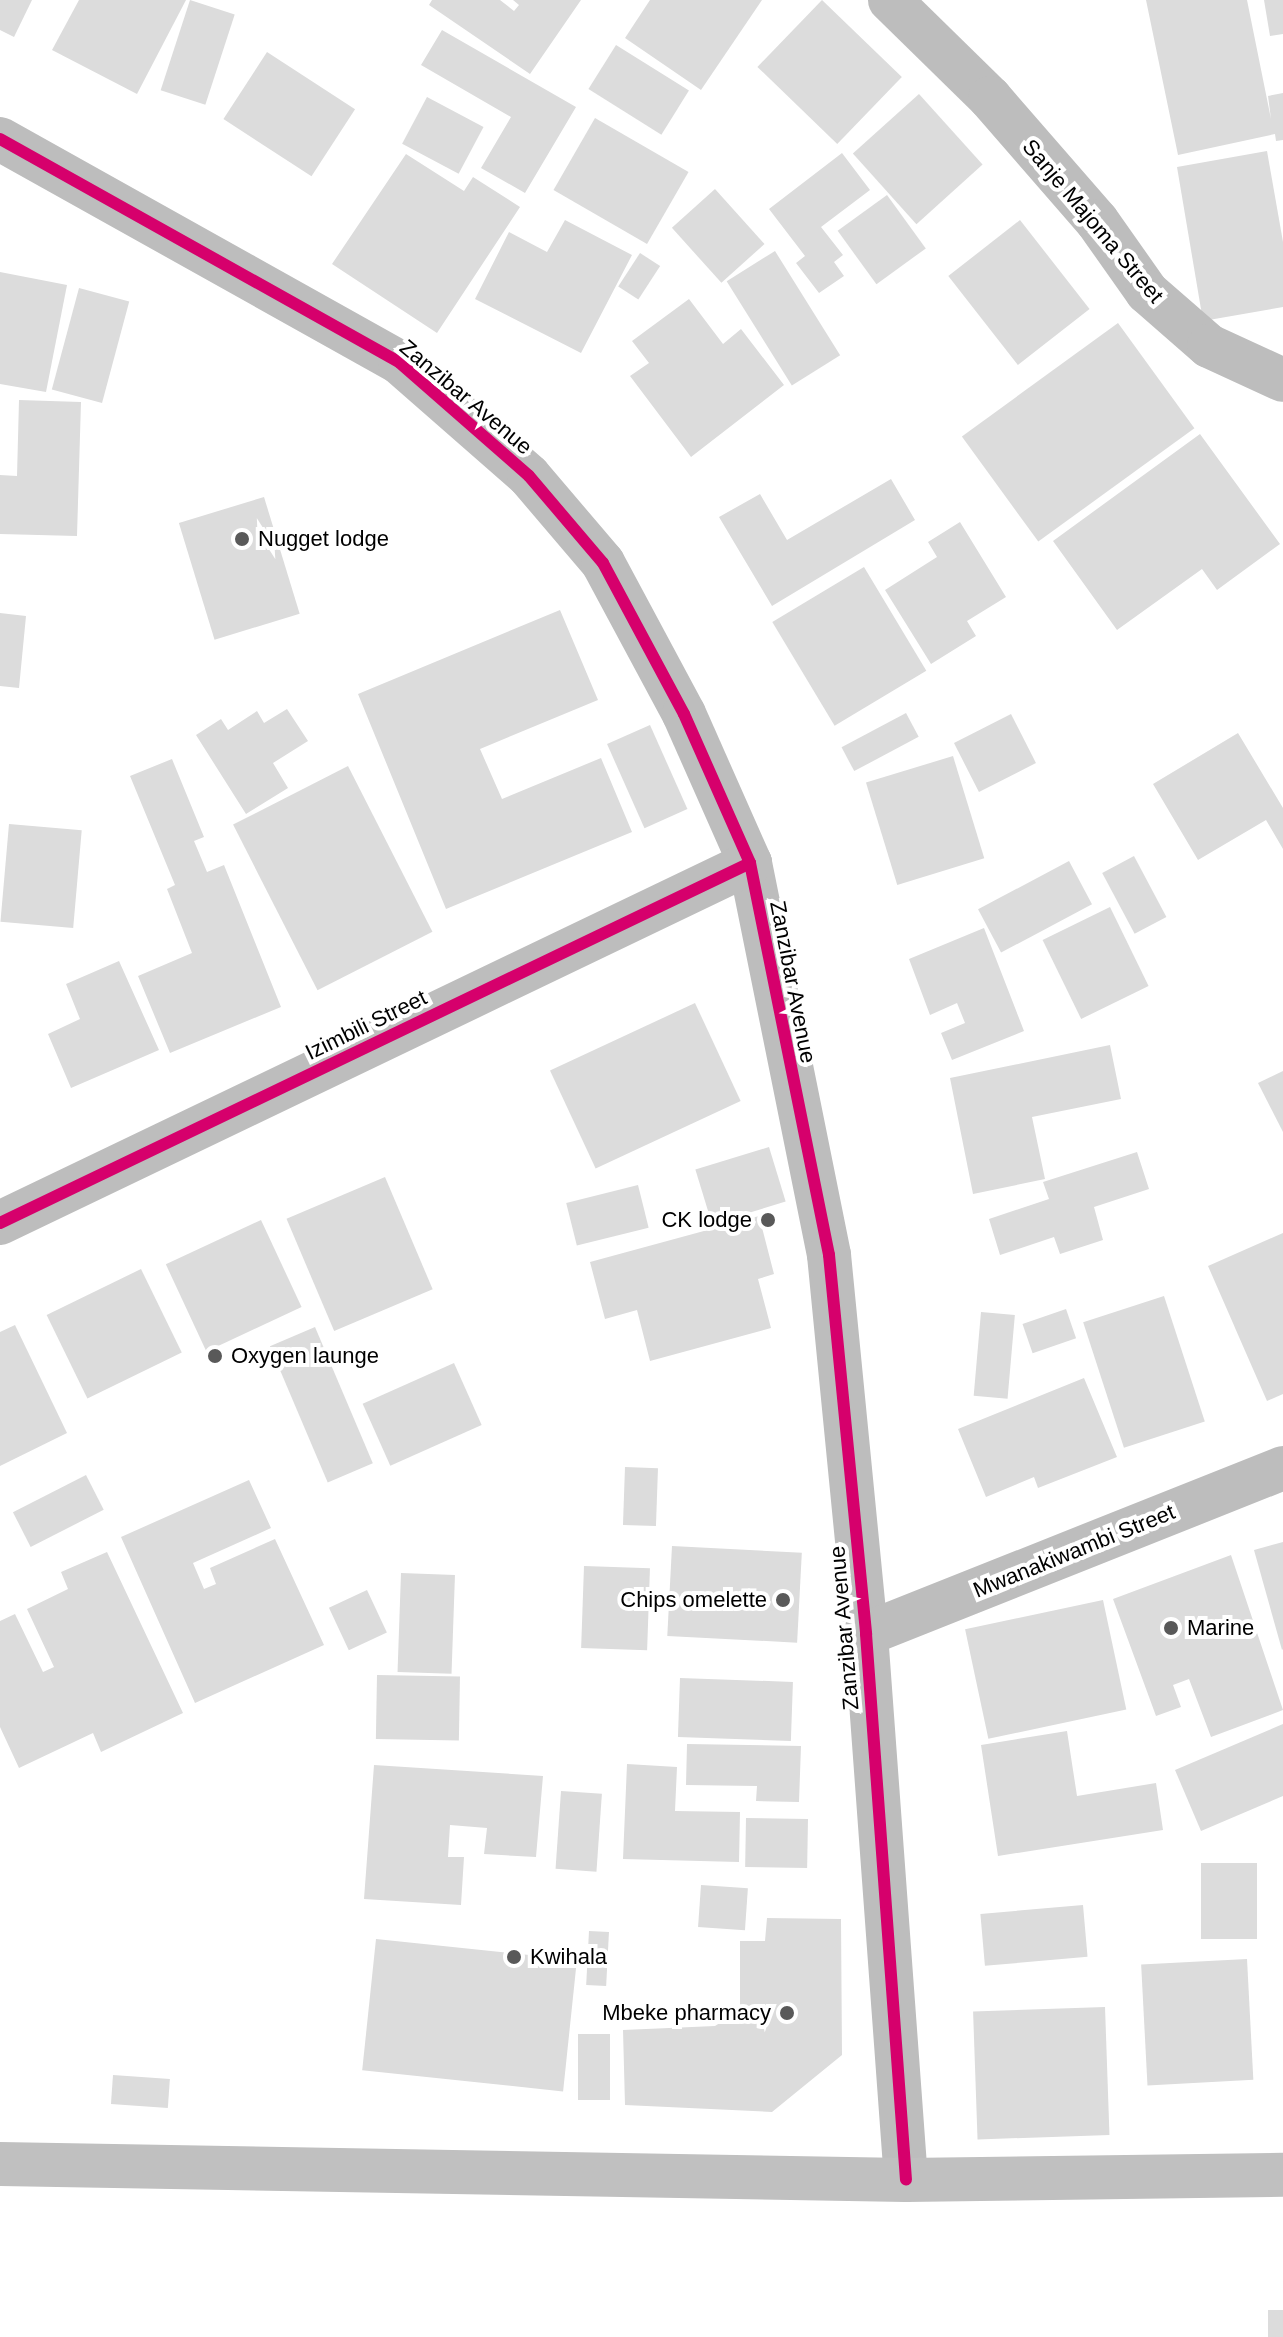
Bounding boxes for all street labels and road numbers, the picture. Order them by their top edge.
street label: Sanje Majoma Street [1017,134,1169,308]
street label: Zanzibar Avenue [394,334,538,460]
street label: Zanzibar Avenue [764,898,822,1066]
street label: Izimbili Street [301,984,431,1066]
street label: Mwanakiwambi Street [969,1498,1179,1604]
street label: Zanzibar Avenue [824,1544,864,1712]

